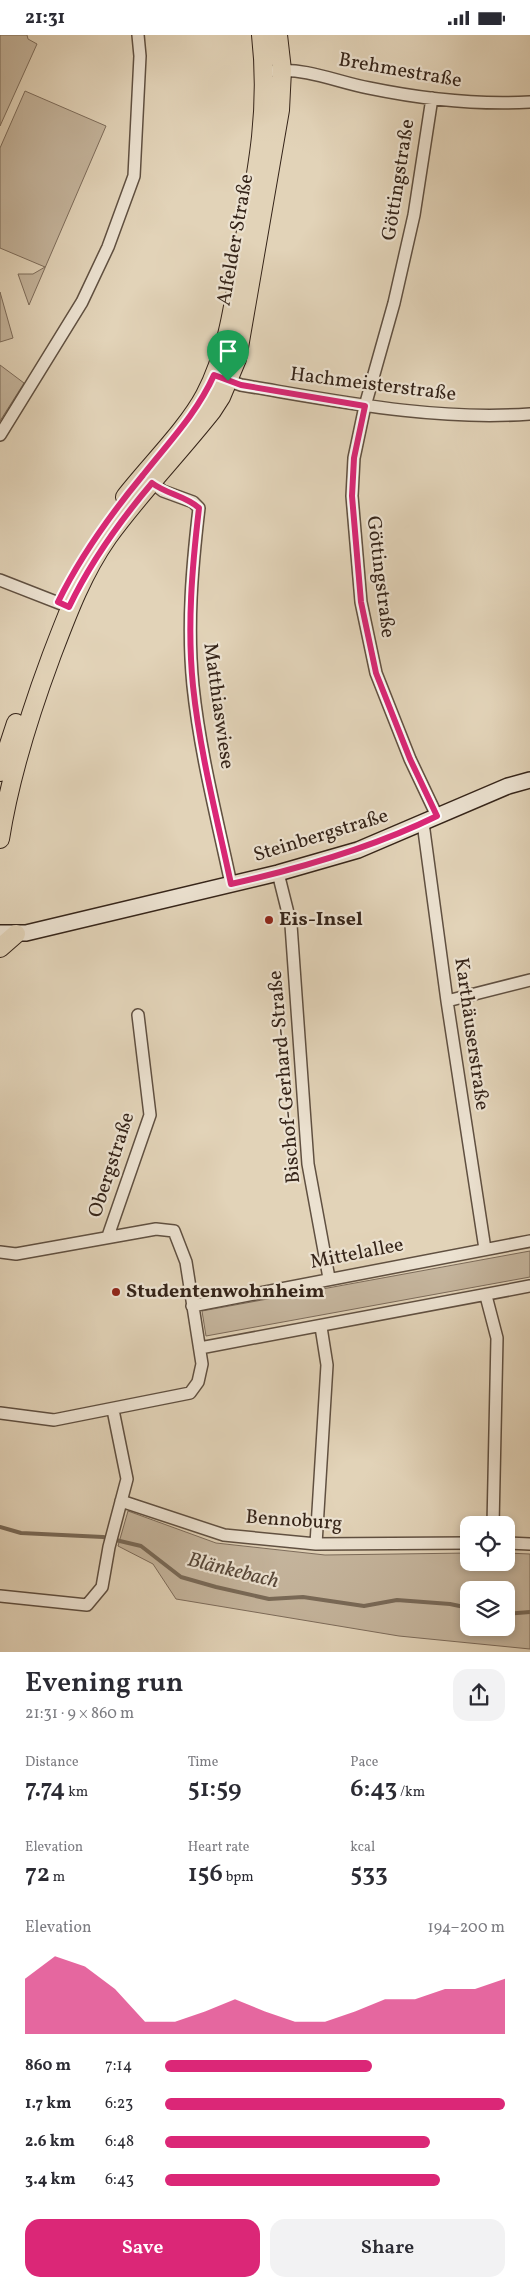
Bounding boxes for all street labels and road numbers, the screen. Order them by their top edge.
street label: Brehmestraße [336,46,464,96]
street label: Göttingstraße [376,117,422,243]
street label: Alfelder Straße [211,172,261,308]
street label: Hachmeisterstraße [288,361,458,409]
street label: Göttingstraße [359,514,401,640]
street label: Matthiaswiese [195,641,241,771]
street label: Steinbergstraße [250,802,392,870]
street label: Karthäuserstraße [446,956,496,1112]
street label: Bischof-Gerhard-Straße [262,969,308,1185]
street label: Obergstraße [82,1109,142,1221]
street label: Mittelallee [308,1231,406,1277]
street label: Bennoburg [245,1504,343,1538]

